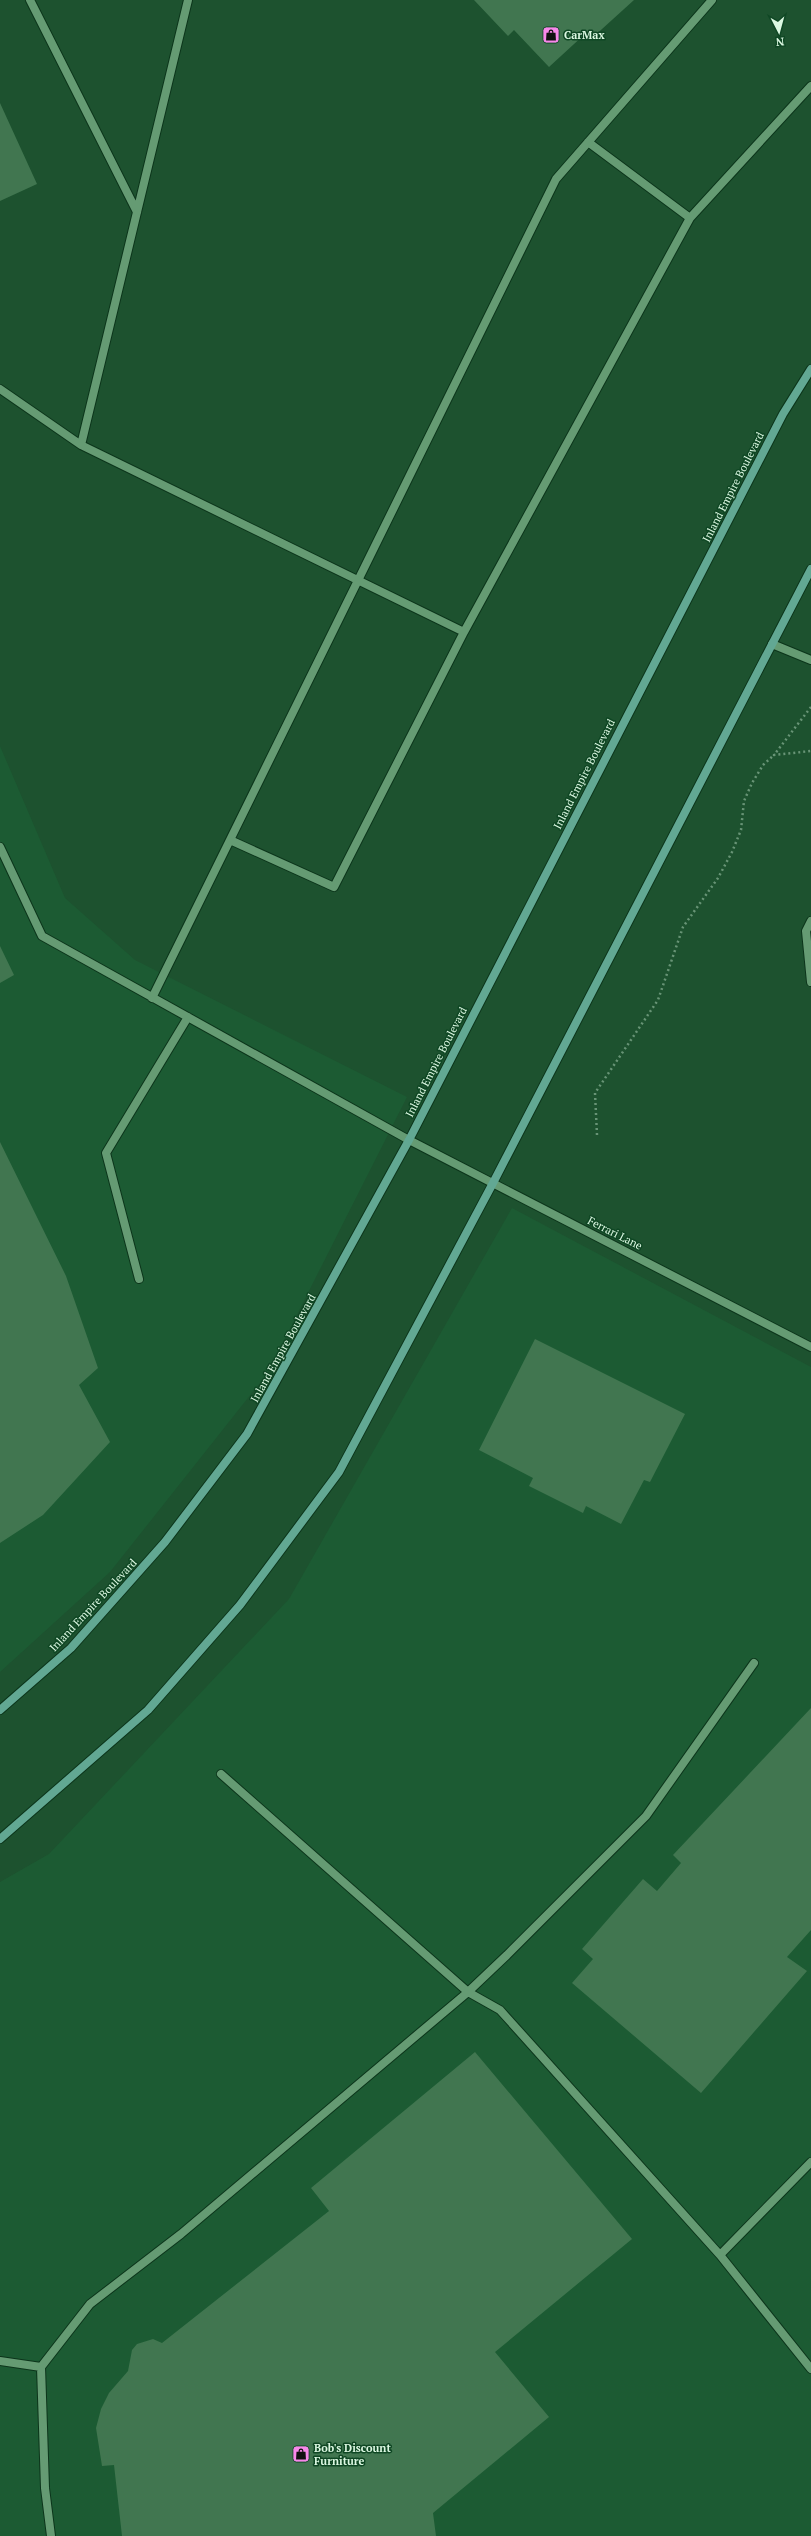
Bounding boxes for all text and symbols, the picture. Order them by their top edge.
north arrow [759,12,799,52]
shop icon: CarMax [541,25,561,45]
place label: CarMax [564,28,605,42]
text: N [775,35,785,49]
street label: Inland Empire Boulevard [699,430,767,544]
street label: Inland Empire Boulevard [550,717,618,831]
street label: Inland Empire Boulevard [402,1005,470,1119]
street label: Ferrari Lane [585,1213,645,1253]
street label: Inland Empire Boulevard [247,1291,319,1405]
street label: Inland Empire Boulevard [46,1556,140,1654]
place label: Bob's Discount Furniture [314,2441,391,2468]
shop icon: Bob's Discount Furniture [291,2444,311,2464]

